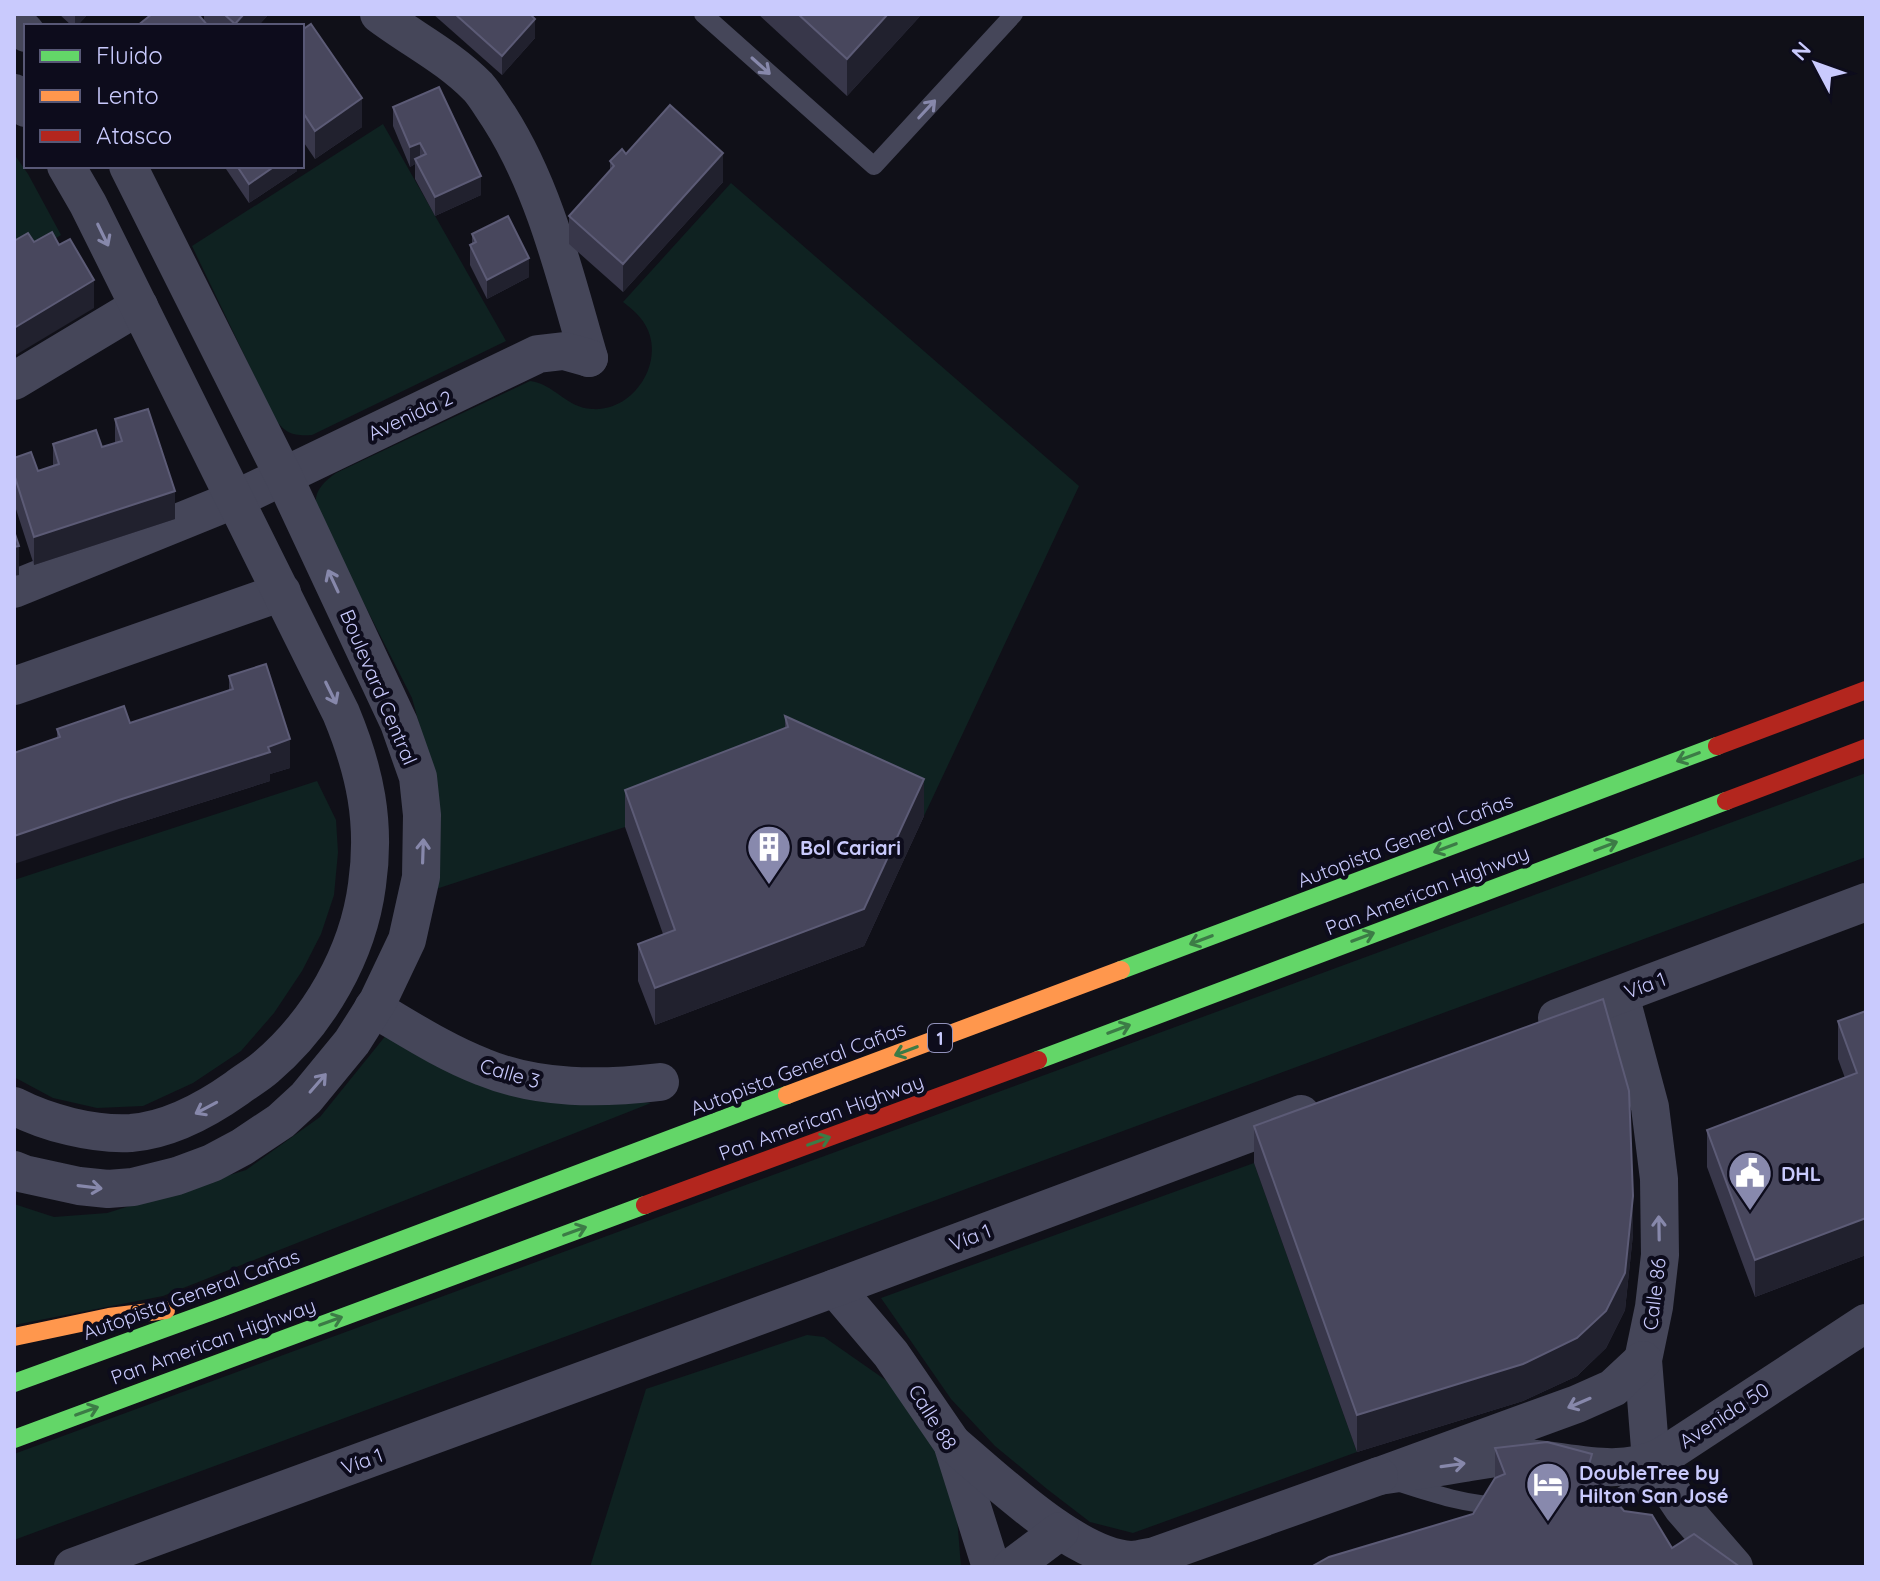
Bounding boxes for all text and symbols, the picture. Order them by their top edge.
legend [24,24,304,168]
north arrow [1776,24,1856,104]
text: N [1785,36,1817,66]
text: Fluido [96,40,163,70]
one-way arrow [751,57,771,75]
text: Lento [96,80,159,110]
one-way arrow [917,99,935,119]
text: Atasco [96,120,172,150]
one-way arrow [96,222,112,246]
street label: Avenida 2 [364,384,456,446]
one-way arrow [325,570,340,594]
street label: Boulevard Central [335,606,423,768]
one-way arrow [324,681,339,705]
one-way arrow [1676,751,1701,765]
street label: Autopista General Cañas [1294,787,1516,893]
building icon: Bol Cariari [745,823,793,886]
place label: Bol Cariari [800,835,901,860]
one-way arrow [415,838,430,865]
one-way arrow [1593,838,1618,852]
street label: Pan American Highway [1322,840,1532,940]
one-way arrow [1433,842,1458,856]
one-way arrow [1350,929,1375,944]
one-way arrow [1190,934,1214,948]
street label: Vía 1 [1621,966,1669,1004]
street label: Autopista General Cañas [687,1015,909,1121]
one-way arrow [1106,1021,1131,1035]
road number: 1 [928,1024,952,1052]
one-way arrow [894,1045,918,1059]
street label: Calle 3 [477,1053,543,1093]
street label: Pan American Highway [715,1068,927,1166]
one-way arrow [309,1074,327,1094]
one-way arrow [195,1100,218,1116]
one-way arrow [806,1133,831,1147]
public building icon: DHL [1726,1149,1774,1212]
place label: DHL [1781,1161,1821,1186]
one-way arrow [76,1179,103,1194]
one-way arrow [1651,1215,1667,1242]
street label: Vía 1 [946,1218,994,1256]
one-way arrow [562,1223,587,1237]
street label: Autopista General Cañas [79,1243,303,1345]
street label: Calle 86 [1637,1256,1671,1332]
street label: Pan American Highway [107,1292,319,1390]
one-way arrow [318,1313,343,1327]
street label: Avenida 50 [1674,1377,1774,1453]
street label: Calle 88 [903,1380,963,1454]
one-way arrow [1567,1397,1592,1411]
one-way arrow [74,1403,99,1418]
street label: Vía 1 [338,1442,386,1480]
one-way arrow [1440,1457,1465,1472]
hotel icon: DoubleTree by Hilton San José [1524,1460,1572,1523]
place label: DoubleTree by Hilton San José [1579,1460,1729,1508]

